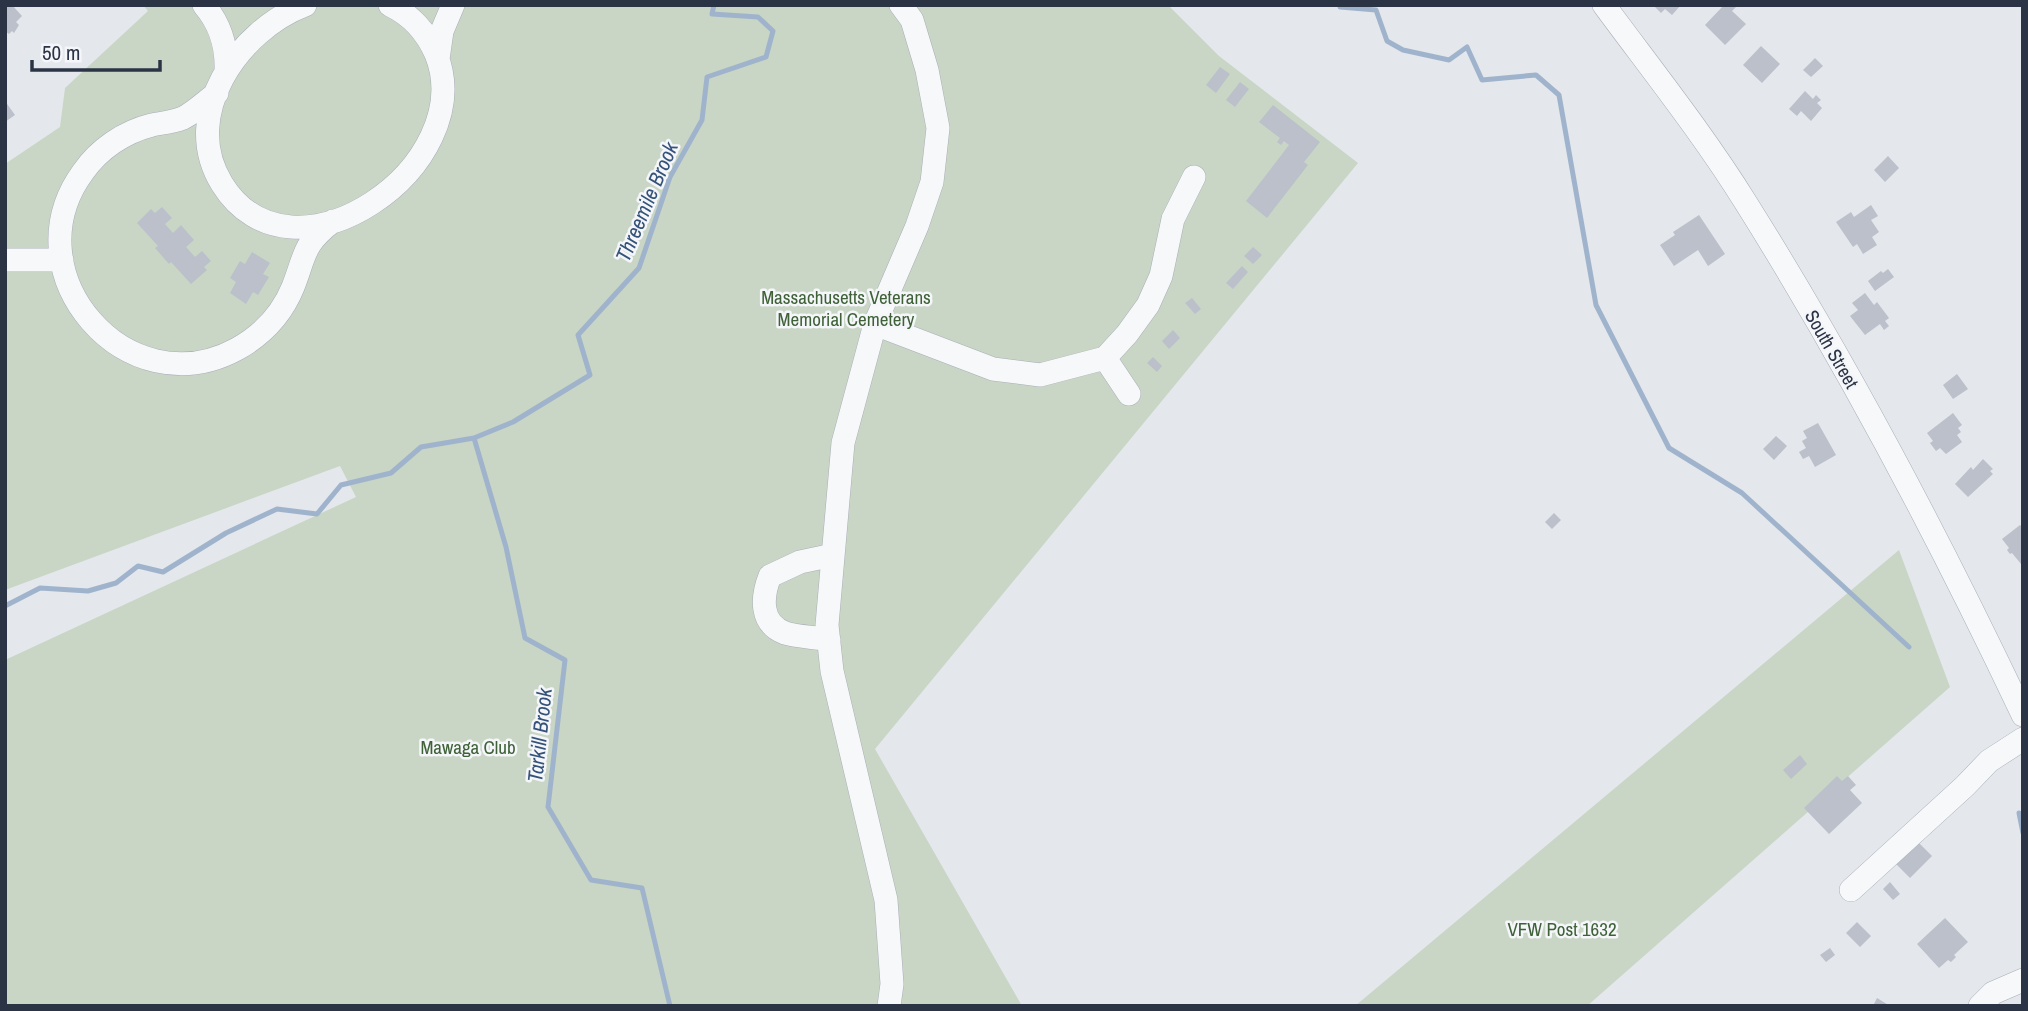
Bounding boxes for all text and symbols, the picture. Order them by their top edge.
scale bar [32,28,159,72]
text: 50 m [42,38,80,67]
water label: Threemile Brook [608,136,685,266]
park label: Massachusetts Veterans Memorial Cemetery [761,284,931,332]
street label: South Street [1799,305,1865,394]
water label: Tarkill Brook [520,685,559,783]
park label: Mawaga Club [420,734,516,760]
park label: VFW Post 1632 [1507,916,1617,942]

